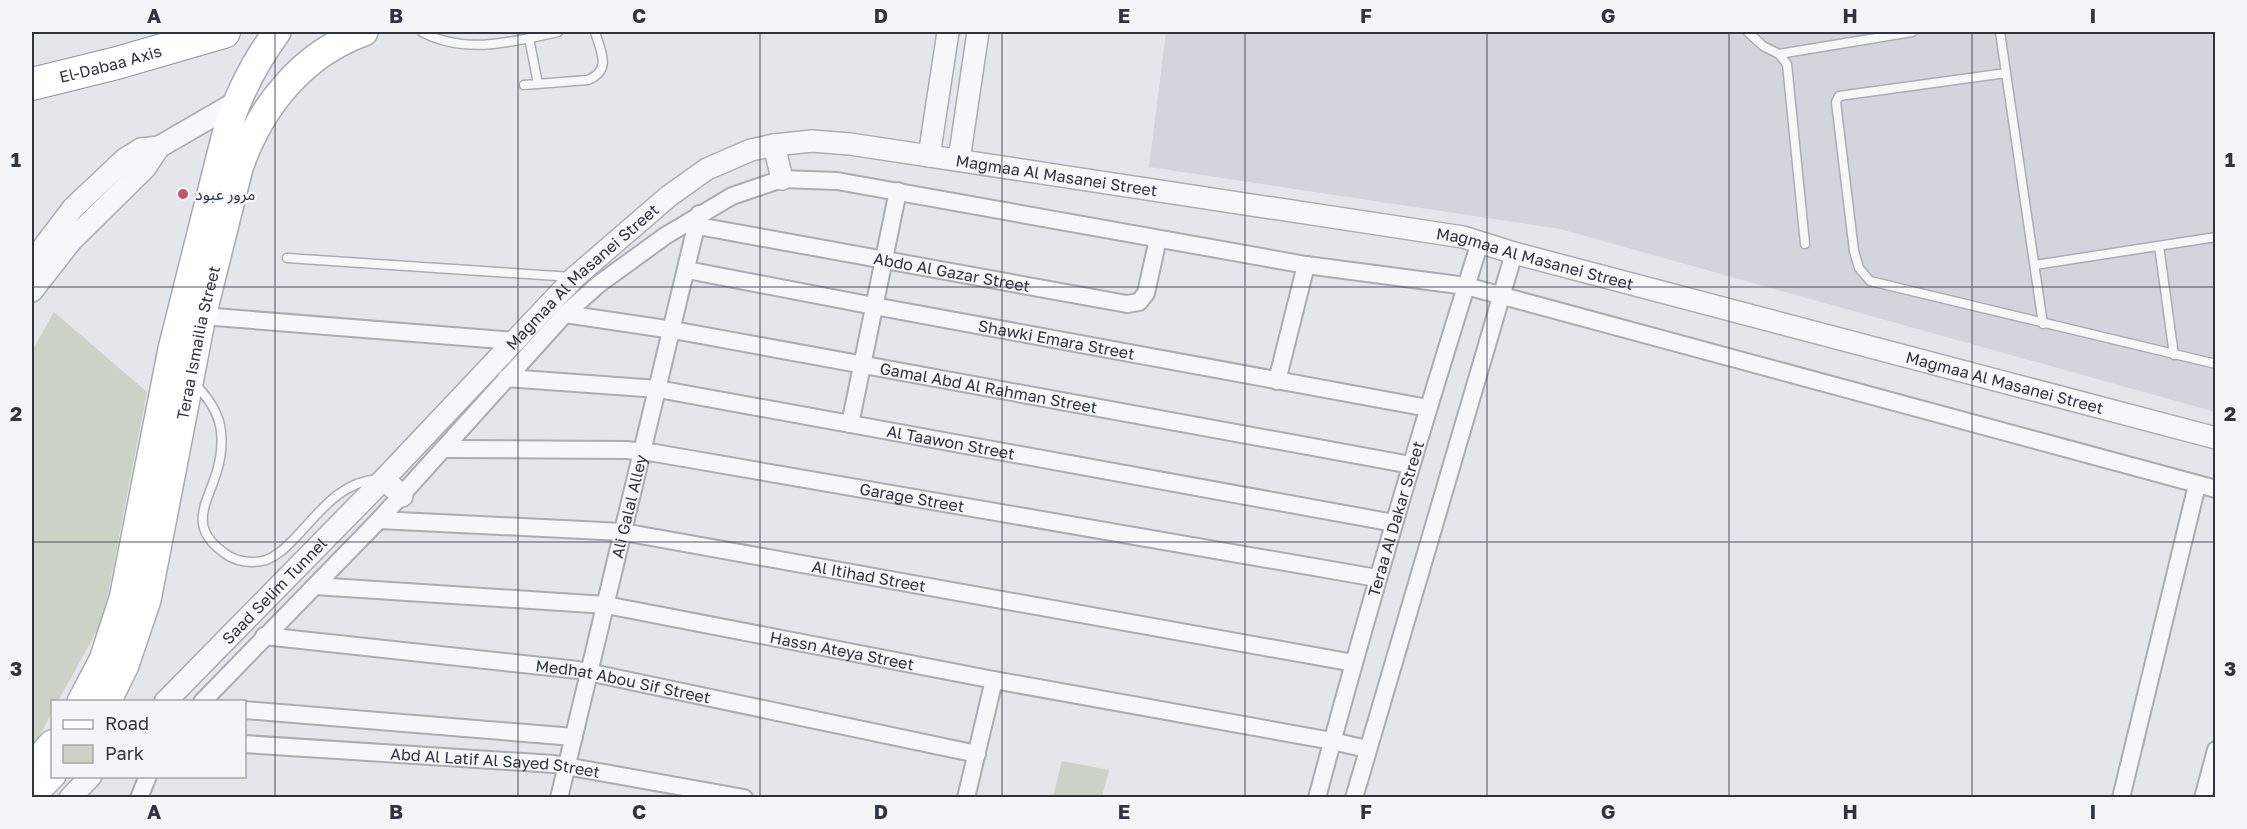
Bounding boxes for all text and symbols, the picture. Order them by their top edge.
text: A [147,3,161,27]
text: B [389,3,403,27]
text: C [632,3,646,27]
text: D [874,3,888,27]
text: E [1118,3,1130,27]
text: F [1360,3,1372,27]
text: G [1601,3,1615,27]
text: H [1842,3,1858,27]
text: I [2090,3,2096,27]
street label: El-Dabaa Axis [57,41,164,87]
text: 1 [11,147,21,171]
text: 1 [2225,147,2235,171]
street label: Magmaa Al Masanei Street [954,150,1159,201]
place label: مرور عبود [195,184,255,204]
marker: مرور عبود [176,187,190,201]
street label: Magmaa Al Masanei Street [502,199,663,354]
street label: Magmaa Al Masanei Street [1435,223,1636,294]
street label: Abdo Al Gazar Street [872,248,1032,296]
street label: Teraa Ismailia Street [172,264,224,421]
street label: Shawki Emara Street [977,315,1136,364]
street label: Magmaa Al Masanei Street [1904,347,2106,418]
street label: Gamal Abd Al Rahman Street [878,358,1099,417]
text: 2 [10,401,22,425]
text: 2 [2224,401,2236,425]
street label: Al Taawon Street [885,421,1016,464]
street label: Teraa Al Dakar Street [1363,439,1428,599]
street label: Ali Galal Alley [607,452,651,560]
street label: Garage Street [858,479,966,516]
street label: Saad Selim Tunnel [218,533,331,648]
street label: Al Itihad Street [810,556,927,596]
street label: Hassn Ateya Street [768,627,916,674]
street label: Medhat Abou Sif Street [534,655,712,708]
text: 3 [10,656,22,680]
text: 3 [2224,656,2236,680]
legend [51,700,246,778]
text: Road [105,712,149,734]
text: Park [105,742,144,764]
street label: Abd Al Latif Al Sayed Street [390,743,602,782]
text: A [147,799,161,823]
text: B [389,799,403,823]
text: C [632,799,646,823]
text: D [874,799,888,823]
text: E [1118,799,1130,823]
text: F [1360,799,1372,823]
text: G [1601,799,1615,823]
text: H [1842,799,1858,823]
text: I [2090,799,2096,823]

